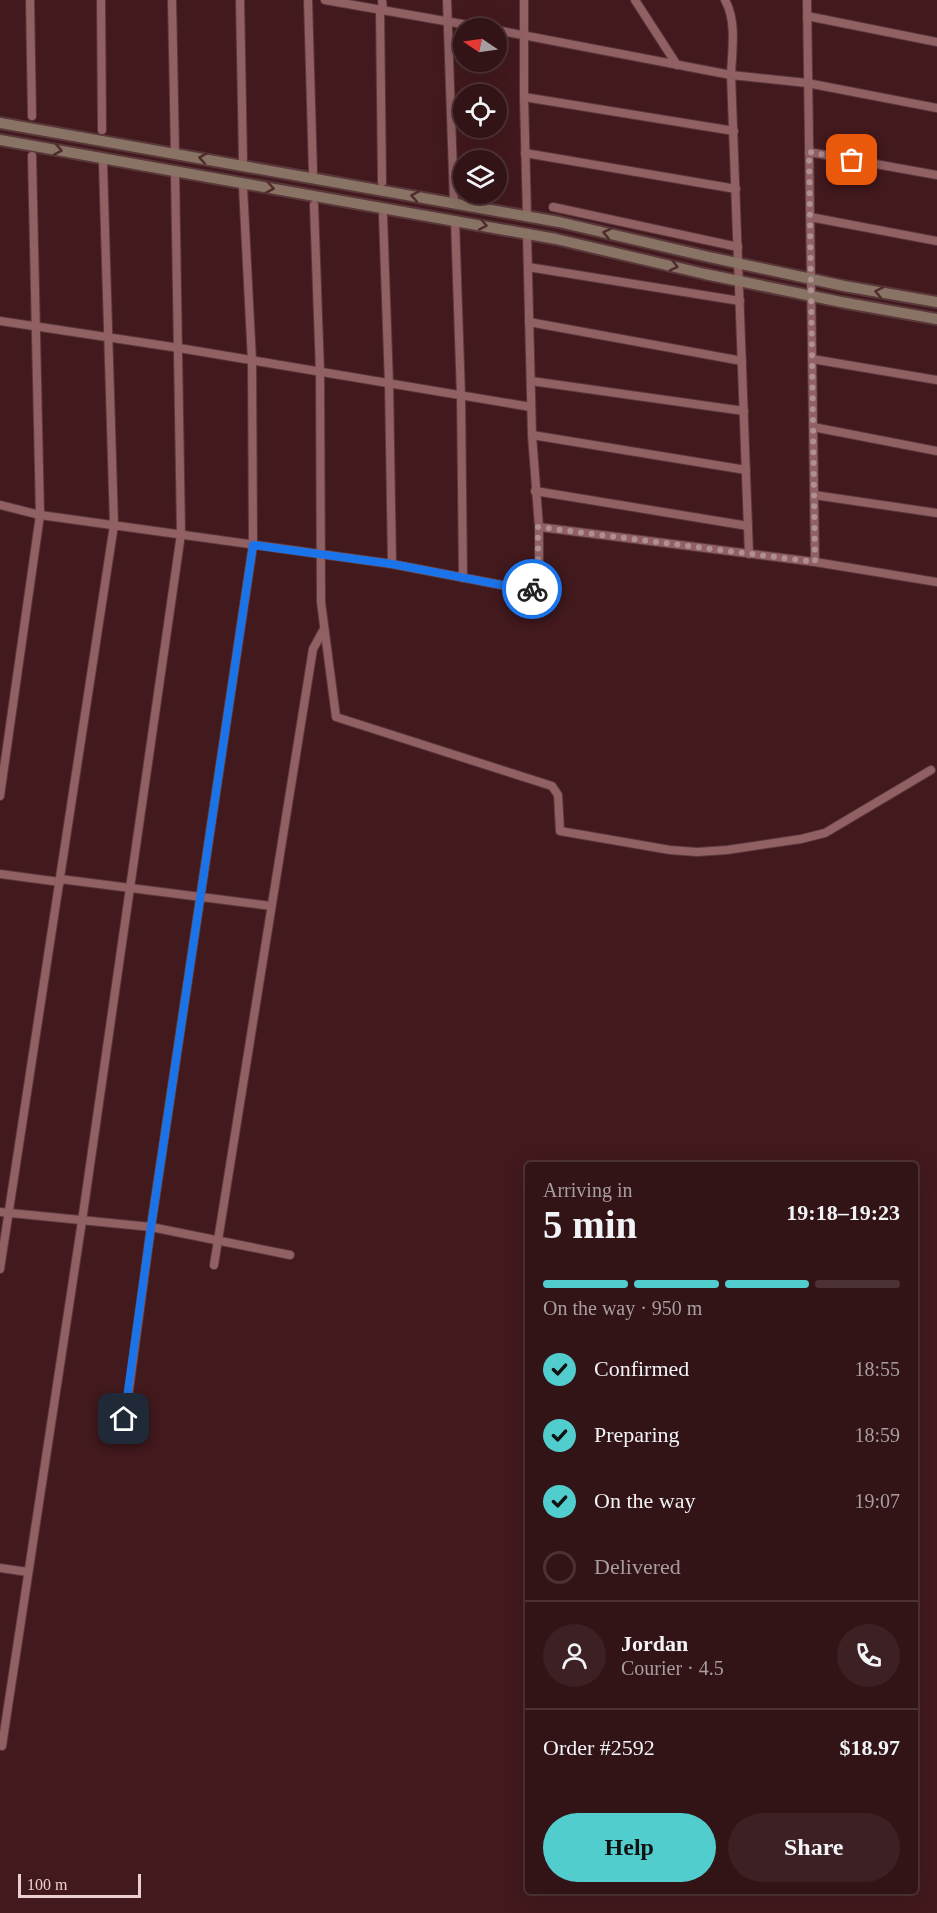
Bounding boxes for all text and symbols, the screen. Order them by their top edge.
north arrow [453,18,507,72]
map controls [453,18,507,204]
button: locate [453,84,507,138]
pin [826,134,877,185]
one-way arrow [52,143,62,156]
icon: bag [835,143,868,176]
button: layers [453,150,507,204]
one-way arrow [198,152,208,165]
one-way arrow [265,181,275,194]
one-way arrow [411,190,420,202]
one-way arrow [478,218,488,231]
one-way arrow [602,227,612,240]
one-way arrow [668,259,678,272]
one-way arrow [875,286,885,299]
courier [502,559,562,619]
icon: bike [516,573,549,606]
text: Arriving in [543,1179,632,1201]
text: 19:18–19:23 [786,1200,900,1225]
text: 5 min [543,1203,637,1246]
text: On the way · 950 m [543,1297,702,1319]
icon: check [543,1353,576,1386]
text: Confirmed [594,1356,689,1381]
text: 18:55 [854,1358,900,1380]
pin [98,1393,149,1444]
icon: home [107,1402,140,1435]
icon: check [543,1419,576,1452]
text: Preparing [594,1422,680,1447]
text: 18:59 [854,1424,900,1446]
icon: check [543,1485,576,1518]
text: On the way [594,1488,695,1513]
text: 19:07 [854,1490,900,1512]
text: Delivered [594,1554,681,1579]
button: person [543,1624,606,1687]
button: phone [837,1624,900,1687]
text: Jordan [621,1631,688,1656]
text: Courier · 4.5 [621,1657,724,1679]
text: Order #2592 [543,1735,655,1760]
text: $18.97 [840,1735,900,1760]
button: Help [543,1813,716,1882]
button: Share [728,1813,900,1882]
scale bar [18,1871,141,1898]
text: 100 m [27,1876,67,1893]

